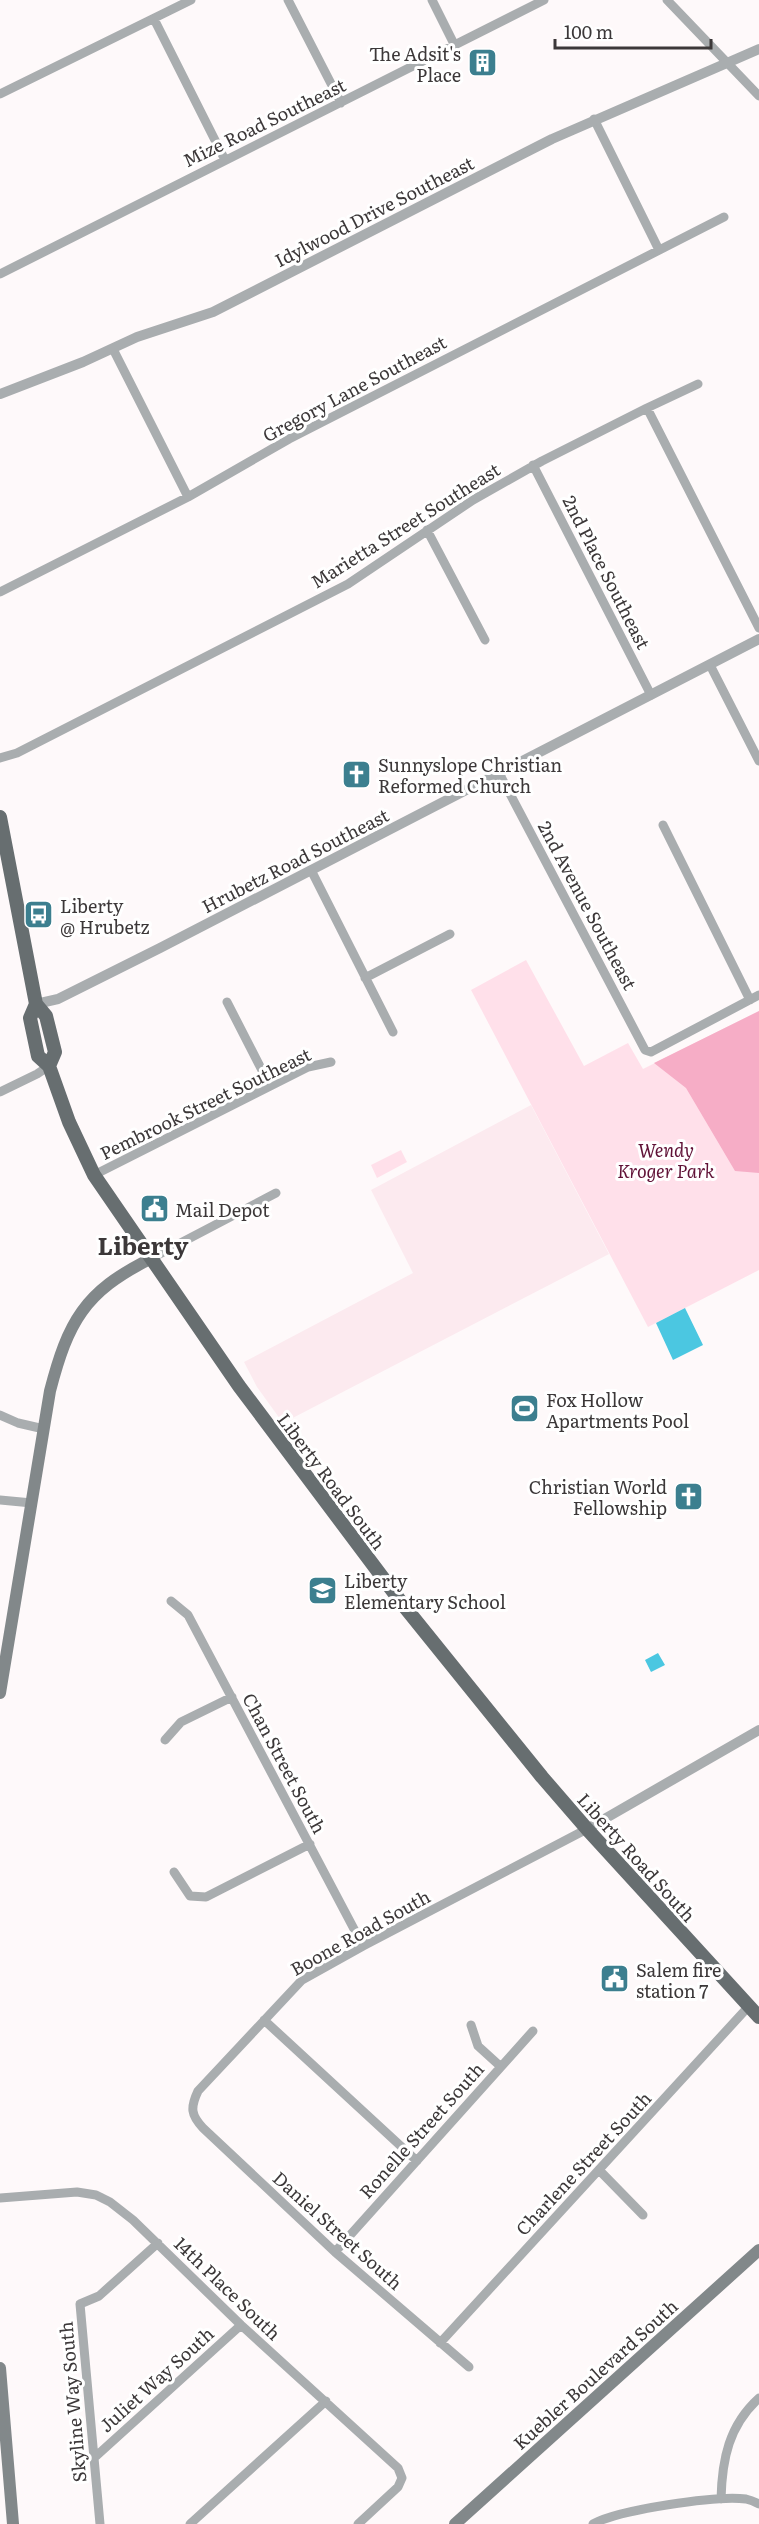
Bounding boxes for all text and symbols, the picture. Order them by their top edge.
scale bar [555,12,711,50]
text: 100 m [564,18,613,45]
place label: The Adsit's Place [369,40,461,88]
building icon: The Adsit's Place [466,47,498,79]
street label: Mize Road Southeast [178,71,351,173]
street label: Idylwood Drive Southeast [270,149,479,273]
street label: Gregory Lane Southeast [257,328,451,448]
street label: Marietta Street Southeast [305,455,506,594]
street label: 2nd Place Southeast [557,491,658,654]
place label: Sunnyslope Christian Reformed Church [378,751,562,799]
church icon: Sunnyslope Christian Reformed Church [341,758,373,790]
street label: Hrubetz Road Southeast [197,801,394,919]
street label: 2nd Avenue Southeast [532,816,644,995]
place label: Liberty @ Hrubetz [60,892,150,940]
bus stop icon: Liberty @ Hrubetz [23,899,55,931]
street label: Pembrook Street Southeast [95,1040,316,1166]
park label: Wendy Kroger Park [617,1136,715,1184]
public building icon: Mail Depot [138,1193,170,1225]
place label: Mail Depot [175,1196,270,1223]
district label: Liberty [98,1227,189,1262]
place label: Fox Hollow Apartments Pool [546,1386,689,1434]
sports icon: Fox Hollow Apartments Pool [509,1393,541,1425]
street label: Liberty Road South [271,1407,393,1555]
place label: Christian World Fellowship [529,1473,667,1521]
church icon: Christian World Fellowship [672,1480,704,1512]
place label: Liberty Elementary School [344,1567,506,1615]
school or university icon: Liberty Elementary School [307,1574,339,1606]
street label: Chan Street South [237,1688,334,1838]
street label: Liberty Road South [572,1787,702,1928]
street label: Boone Road South [285,1882,435,1982]
place label: Salem fire station 7 [636,1956,721,2004]
public building icon: Salem fire station 7 [599,1963,631,1995]
street label: Ronelle Street South [352,2056,490,2204]
street label: Charlene Street South [509,2085,657,2241]
street label: Daniel Street South [267,2164,409,2296]
street label: 14th Place South [169,2230,287,2346]
street label: Kuebler Boulevard South [507,2292,683,2455]
street label: Skyline Way South [52,2320,92,2484]
street label: Juliet Way South [93,2320,219,2438]

